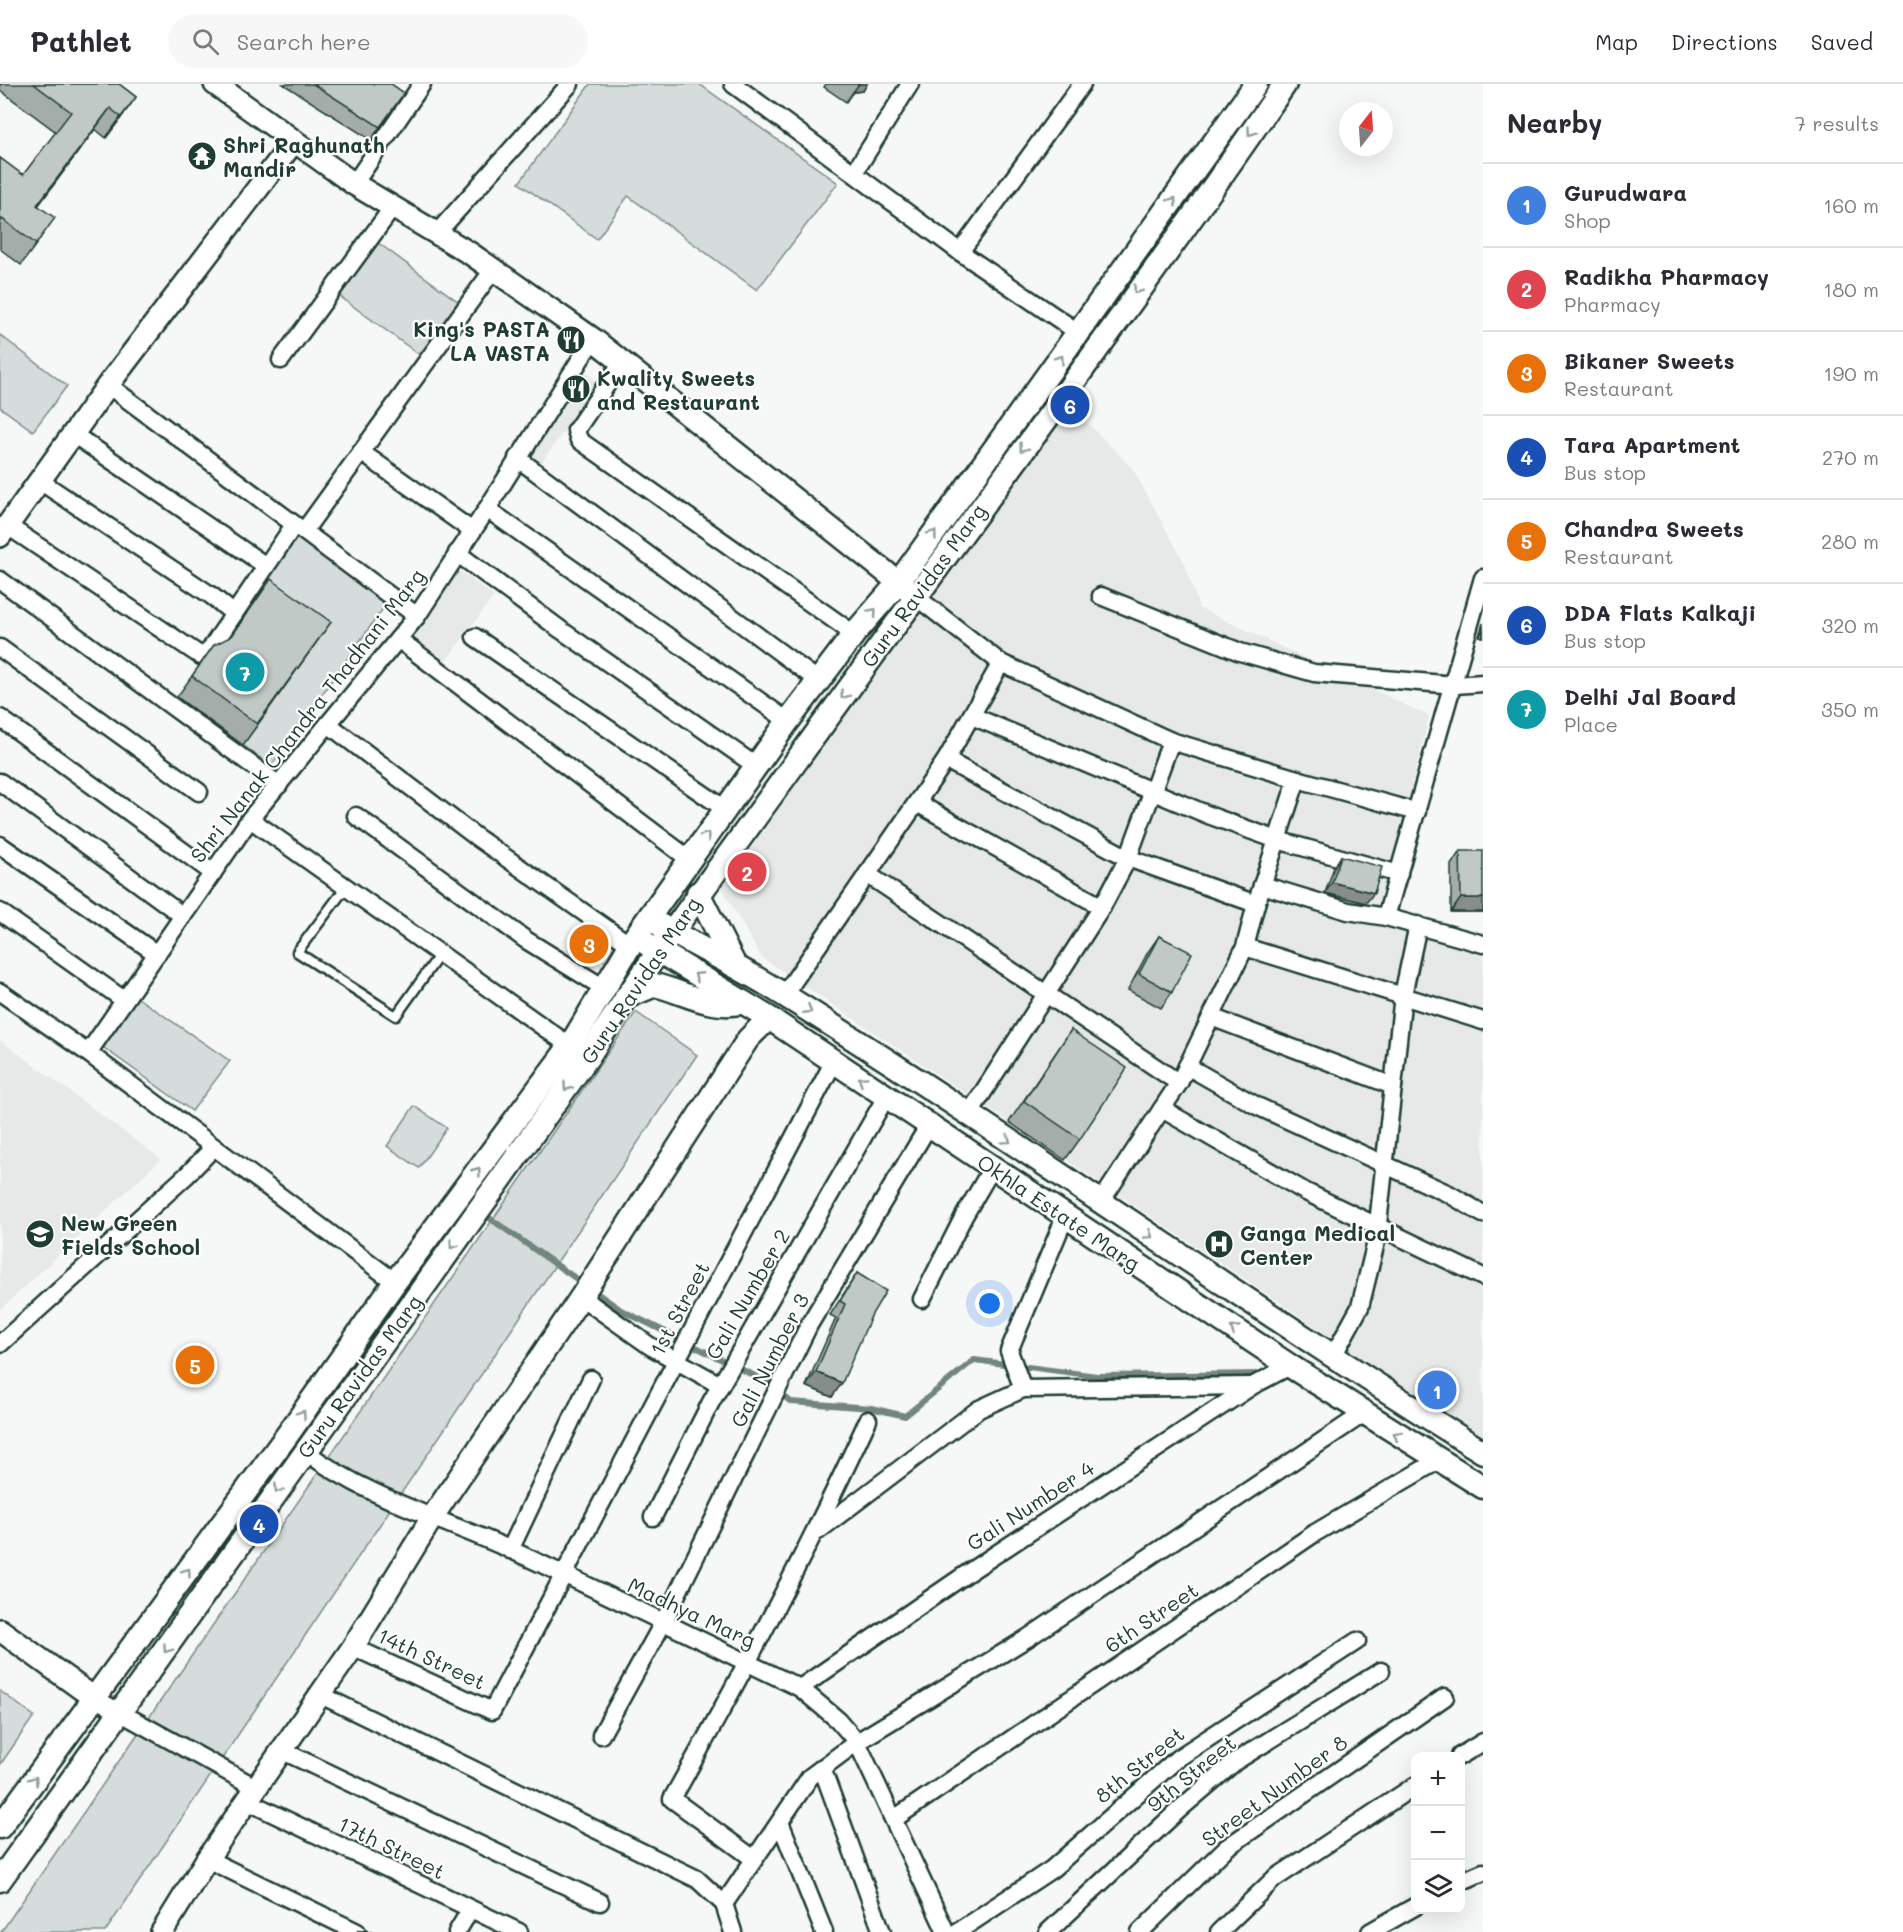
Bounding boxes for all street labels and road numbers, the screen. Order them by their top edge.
street label: Guru Ravidas Marg [855,498,991,672]
street label: Shri Nanak Chandra Thadhani Marg [184,563,430,867]
street label: Guru Ravidas Marg [574,891,706,1069]
street label: Okhla Estate Marg [972,1147,1146,1277]
street label: Gali Number 2 [699,1224,795,1364]
street label: 1st Street [643,1256,715,1360]
street label: Guru Ravidas Marg [291,1289,427,1463]
street label: Gali Number 3 [724,1289,814,1431]
street label: Gali Number 4 [961,1453,1099,1556]
street label: Madhya Marg [624,1571,760,1653]
street label: 6th Street [1099,1576,1203,1658]
street label: 14th Street [374,1621,490,1695]
street label: 8th Street [1089,1720,1189,1808]
street label: Street Number 8 [1196,1728,1352,1852]
street label: 9th Street [1141,1729,1241,1817]
street label: 17th Street [334,1810,450,1884]

